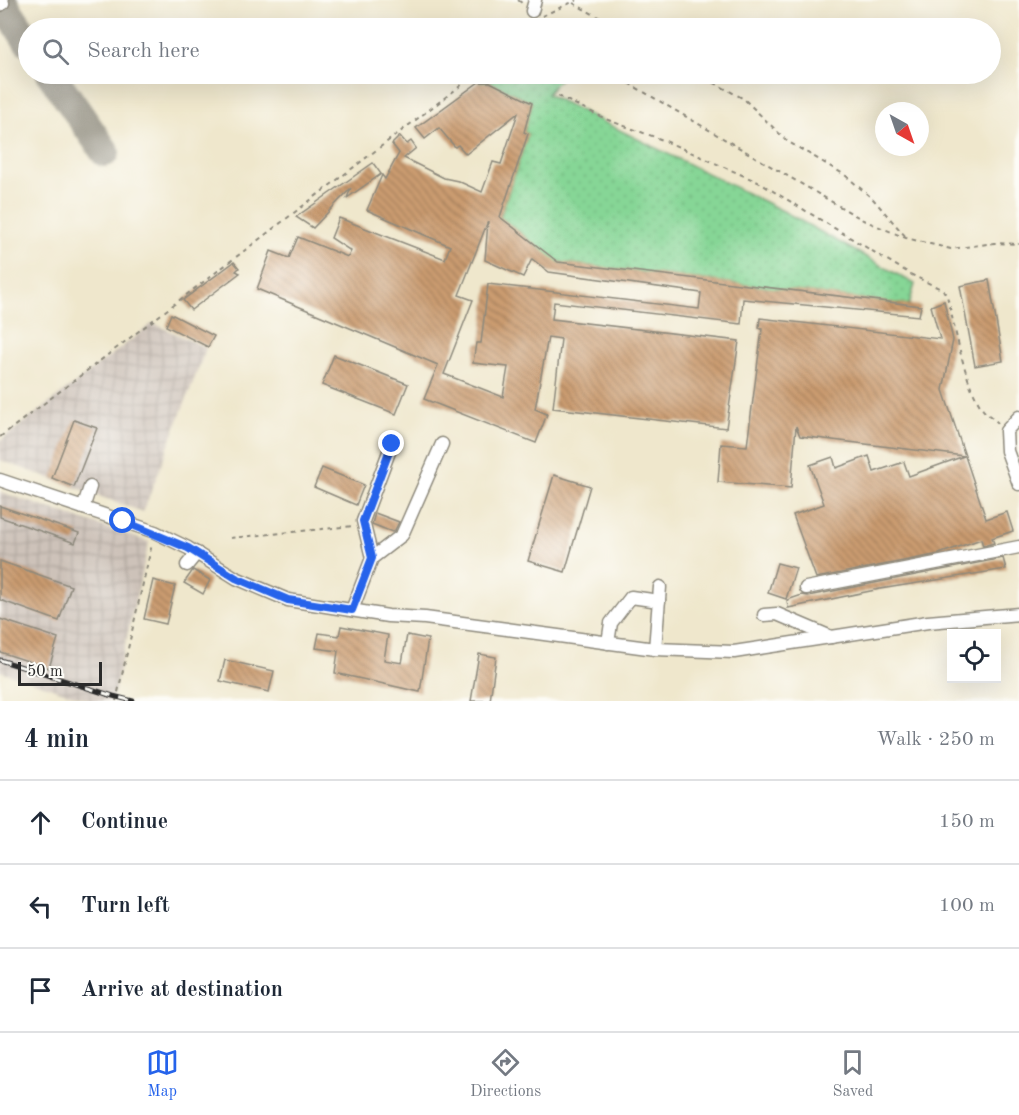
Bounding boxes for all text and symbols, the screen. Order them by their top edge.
search box [18,18,1001,84]
icon: search [39,35,72,68]
text: Search here [87,40,200,62]
north arrow [875,102,929,156]
route end [378,430,404,456]
route start [109,507,135,533]
map controls [947,629,1001,683]
button: locate [947,629,1001,683]
scale bar [18,659,102,686]
text: 50 m [27,664,63,680]
text: 4 min [24,727,89,753]
text: Walk · 250 m [876,730,995,750]
icon: ahead [24,806,57,839]
text: Continue [81,811,168,833]
text: 150 m [939,812,995,832]
icon: left [24,890,57,923]
text: Turn left [81,895,170,917]
text: 100 m [939,896,995,916]
icon: arrive [24,974,57,1007]
text: Arrive at destination [81,979,283,1001]
tab: Map [146,1046,179,1102]
tab: Directions [470,1046,541,1102]
tab: Saved [833,1046,873,1102]

